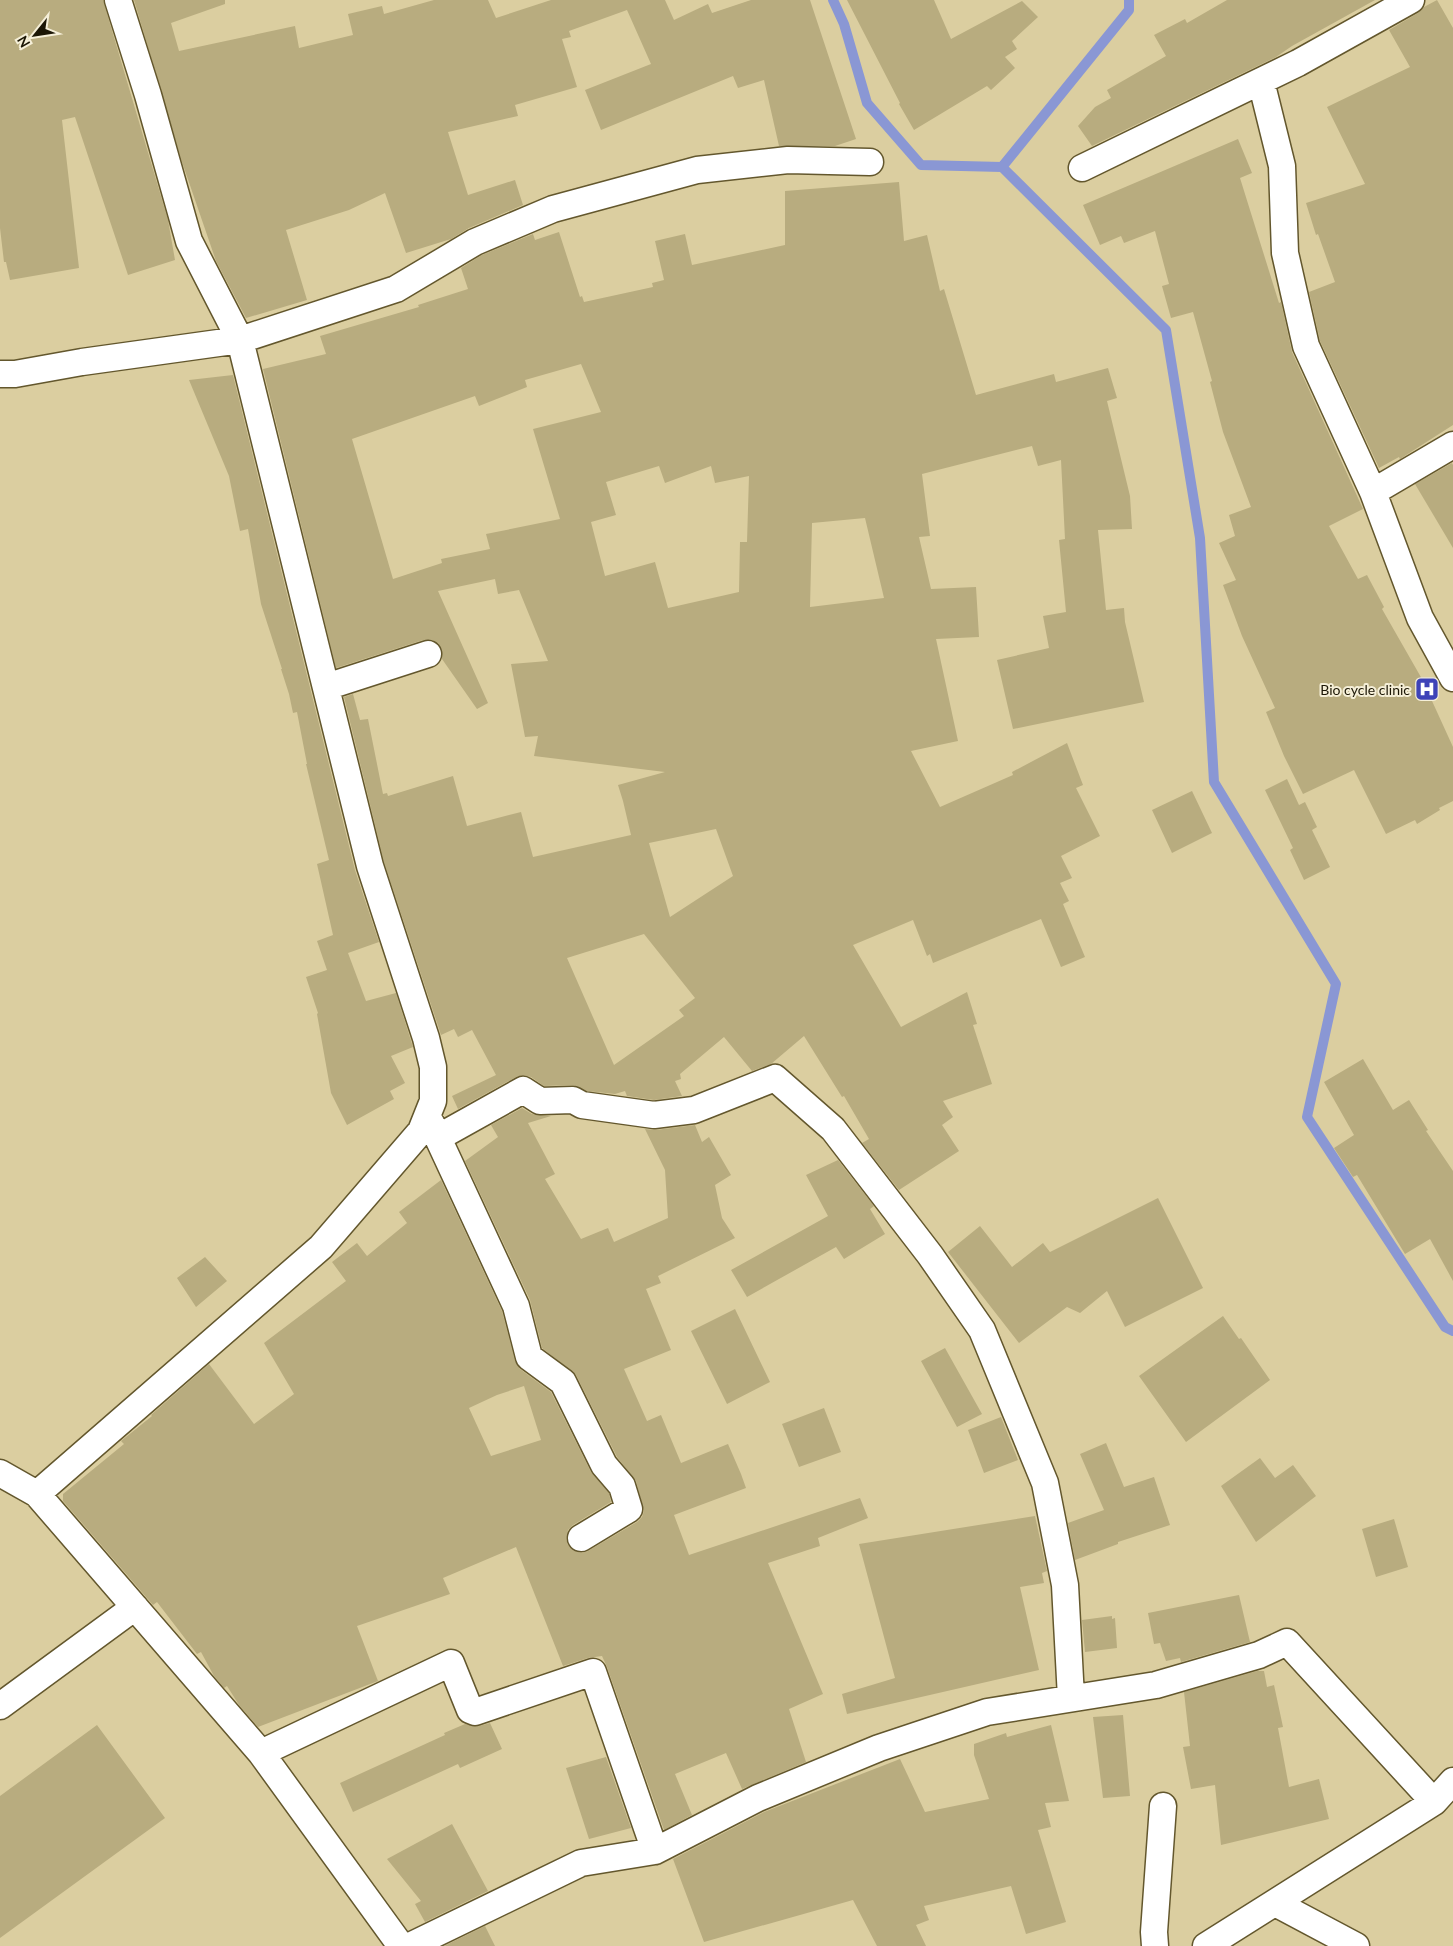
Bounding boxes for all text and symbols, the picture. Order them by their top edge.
north arrow [10,10,60,60]
text: N [13,33,33,51]
hospital icon: Bio cycle clinic [1414,676,1440,702]
place label: Bio cycle clinic [1320,681,1410,698]

